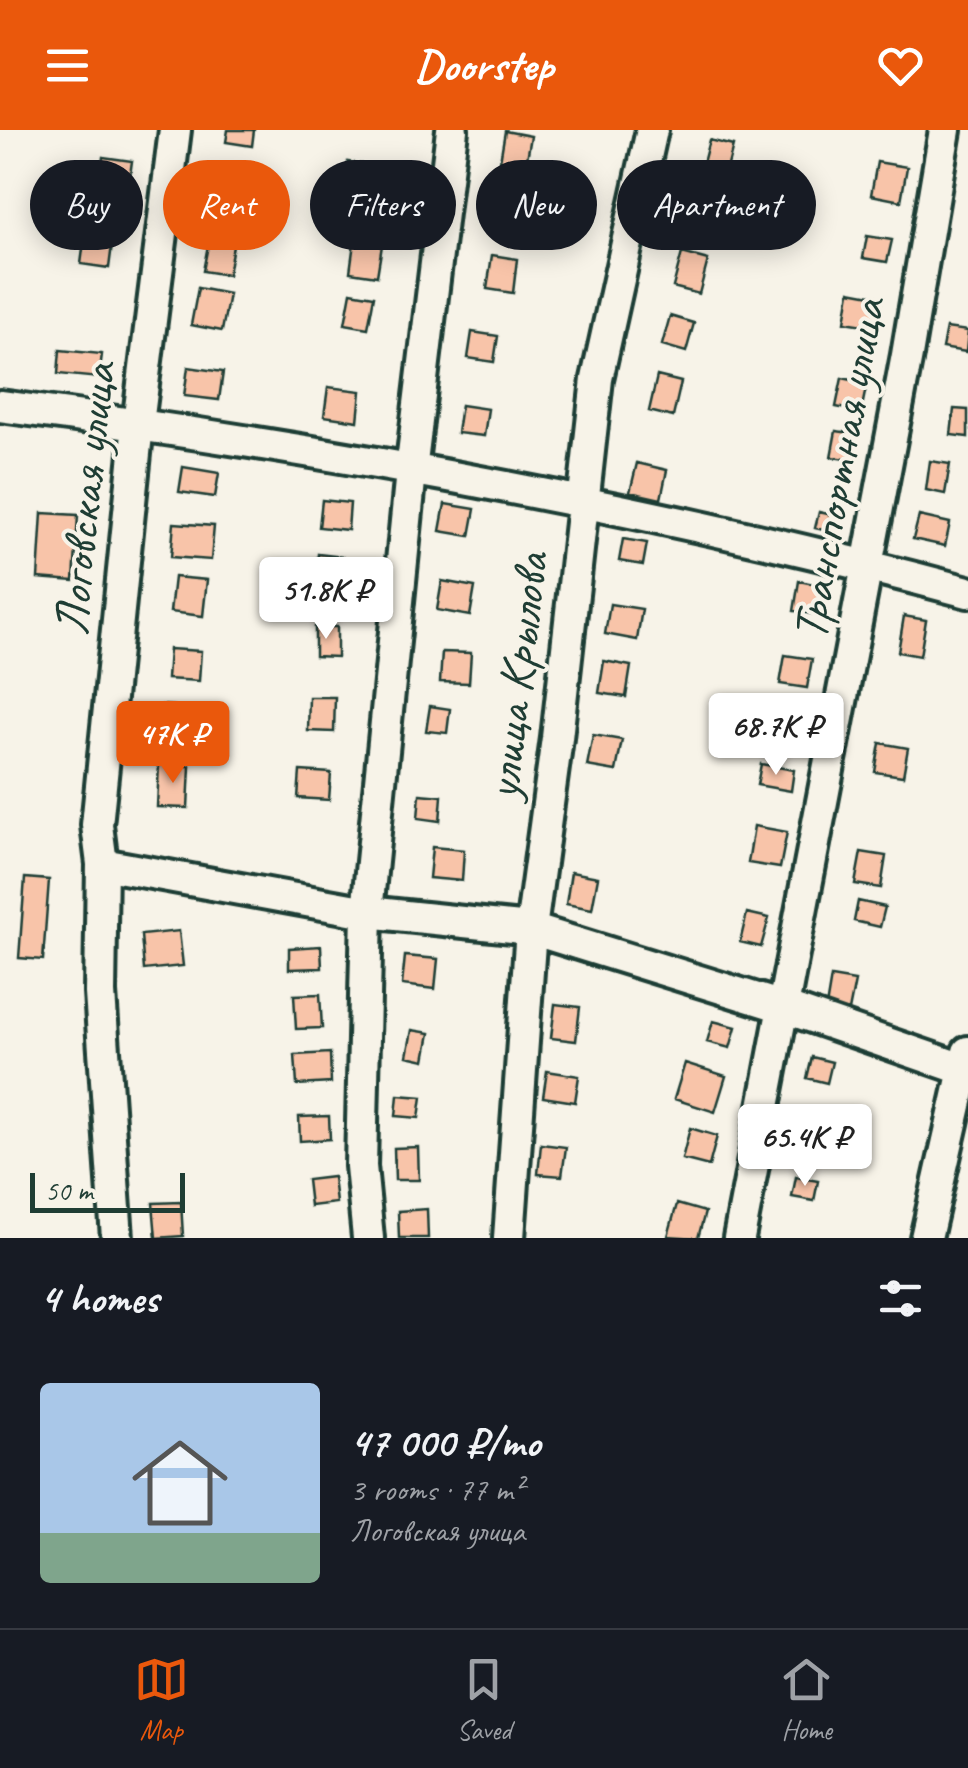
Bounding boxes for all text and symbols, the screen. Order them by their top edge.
text: Doorstep [415,37,553,94]
icon: menu [40,38,95,93]
icon: heart [873,38,928,93]
chip: Buy [30,160,143,250]
chip: Rent [163,160,290,250]
chip: Filters [310,160,456,250]
chip: New [476,160,597,250]
chip: Apartment [617,160,816,250]
street label: Транспортная улица [777,291,900,645]
street label: Логовская улица [39,357,130,638]
street label: улица Крылова [470,547,563,806]
pin: 51.8K ₽ [234,557,418,642]
text: 51.8K ₽ [281,569,371,610]
pin: 68.7K ₽ [684,693,868,778]
pin: 47K ₽ [103,701,243,786]
text: 68.7K ₽ [731,705,821,746]
text: 47K ₽ [138,713,208,754]
pin: 65.4K ₽ [713,1104,897,1189]
text: 65.4K ₽ [760,1116,850,1157]
scale bar [30,1168,185,1212]
text: 50 m [45,1173,93,1208]
icon: filters [873,1271,928,1326]
text: 4 homes [40,1272,159,1325]
text: 47 000 ₽/mo [350,1416,540,1469]
icon: home [120,1423,240,1543]
text: 3 rooms · 77 m² [350,1469,523,1510]
text: Логовская улица [350,1510,525,1551]
tab: Map [134,1652,189,1747]
tab: Saved [456,1652,511,1747]
tab: Home [779,1652,834,1747]

